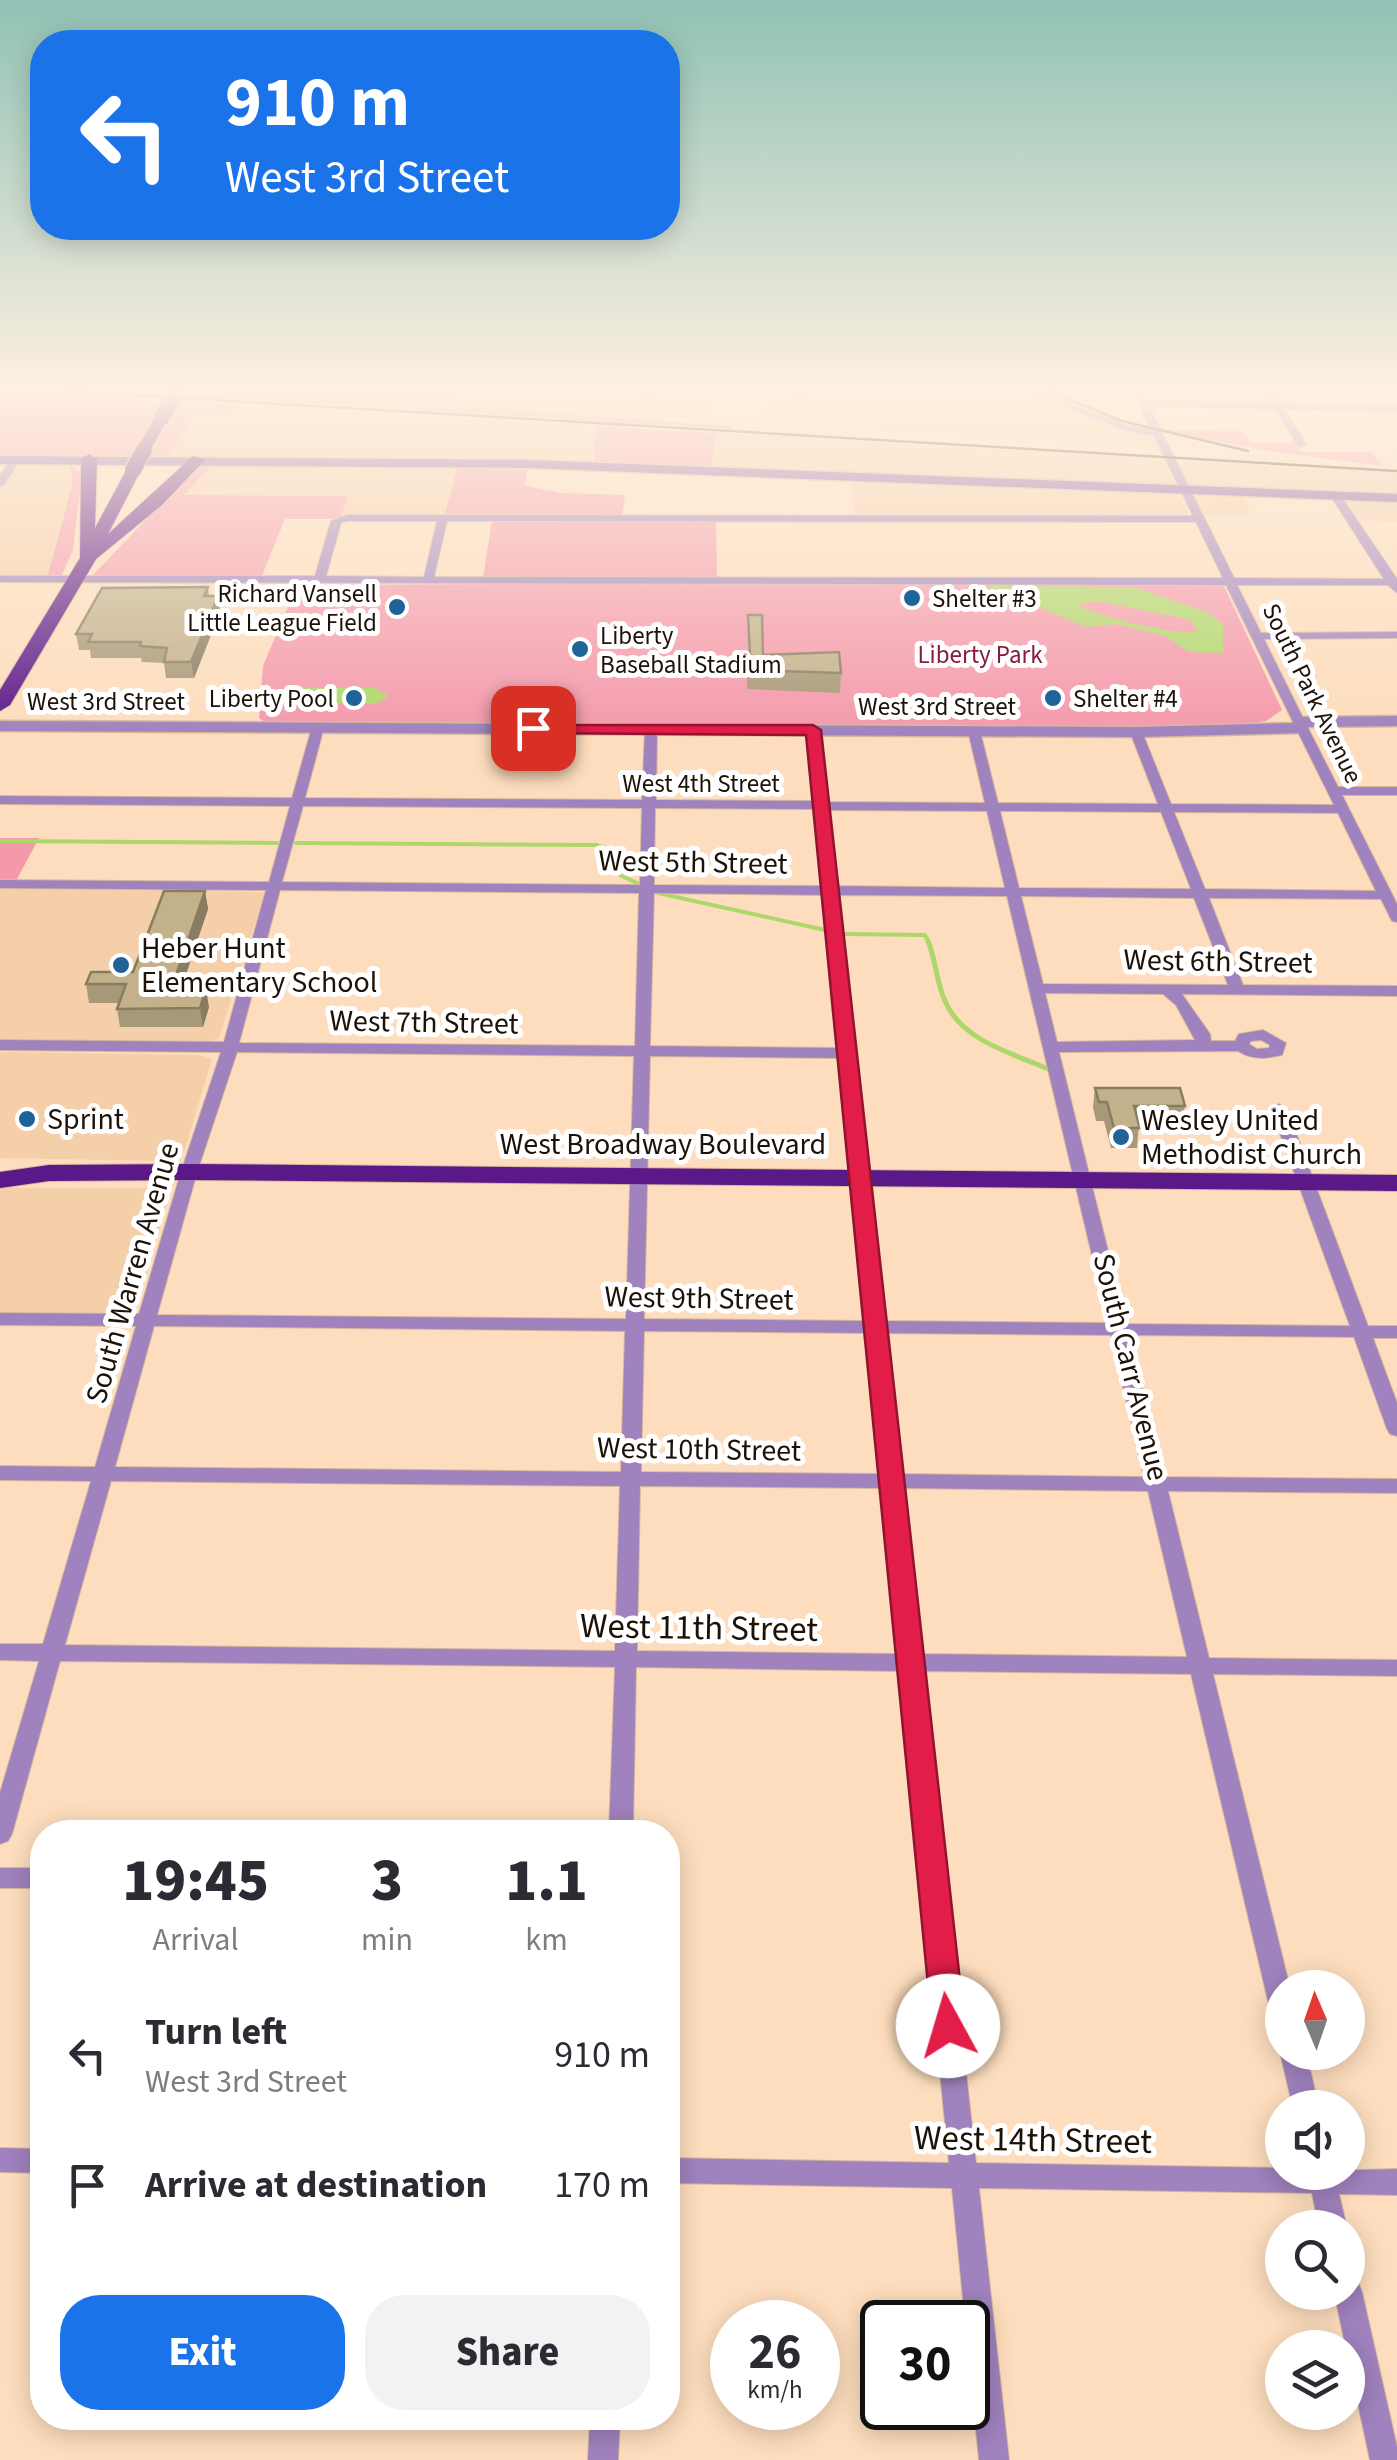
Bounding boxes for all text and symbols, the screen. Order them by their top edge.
text: 910 m [225,53,410,153]
icon: left [60,70,190,200]
text: West 3rd Street [225,146,509,210]
place label: Richard Vansell Little League Field [187,576,377,641]
place label: Shelter #3 [932,581,1037,617]
marker: Shelter #3 [901,587,923,609]
marker: Richard Vansell Little League Field [386,596,408,618]
street label: South Park Avenue [1253,597,1371,790]
place label: Liberty Baseball Stadium [600,618,782,683]
park label: Liberty Park [917,637,1043,673]
marker: Liberty Baseball Stadium [569,638,591,660]
place label: Liberty Pool [209,681,334,717]
place label: Shelter #4 [1073,681,1178,717]
street label: West 3rd Street [27,684,185,720]
pin [491,686,576,771]
marker: Liberty Pool [343,687,365,709]
marker: Shelter #4 [1042,687,1064,709]
street label: West 3rd Street [858,689,1016,725]
icon: arrive [506,701,561,756]
street label: West 4th Street [622,766,780,802]
street label: West 5th Street [598,839,788,886]
place label: Heber Hunt Elementary School [141,927,378,1004]
street label: West 6th Street [1123,938,1313,985]
marker: Heber Hunt Elementary School [110,954,132,976]
street label: West 7th Street [329,999,519,1046]
place label: Sprint [47,1098,124,1141]
place label: Wesley United Methodist Church [1141,1099,1362,1176]
marker: Sprint [16,1108,38,1130]
street label: West Broadway Boulevard [500,1123,826,1166]
marker: Wesley United Methodist Church [1110,1126,1132,1148]
street label: South Warren Avenue [75,1138,190,1409]
street label: South Carr Avenue [1082,1249,1180,1485]
street label: West 9th Street [604,1275,794,1322]
street label: West 10th Street [597,1426,801,1473]
street label: West 11th Street [580,1601,819,1655]
text: 19:45 [122,1839,269,1924]
text: 3 [371,1839,403,1924]
text: 1.1 [505,1839,588,1924]
text: Arrival [153,1917,239,1963]
text: min [361,1917,413,1963]
text: km [525,1917,568,1963]
north arrow [1265,1970,1365,2070]
map controls [1265,1970,1365,2430]
position arrow [896,1974,1000,2078]
text: Turn left [145,2005,287,2059]
icon: left [60,2028,115,2083]
text: 910 m [554,2028,650,2082]
text: West 3rd Street [145,2059,347,2105]
button: sound [1265,2090,1365,2190]
street label: West 14th Street [914,2113,1153,2167]
icon: arrive [60,2158,115,2213]
text: Arrive at destination [145,2158,487,2212]
text: 170 m [554,2158,650,2212]
button: search [1265,2210,1365,2310]
button: Exit [60,2295,345,2410]
button: Share [365,2295,650,2410]
speed limit sign: 30 [860,2300,990,2430]
text: 26 [749,2317,801,2388]
button: layers [1265,2330,1365,2430]
text: km/h [747,2372,803,2408]

